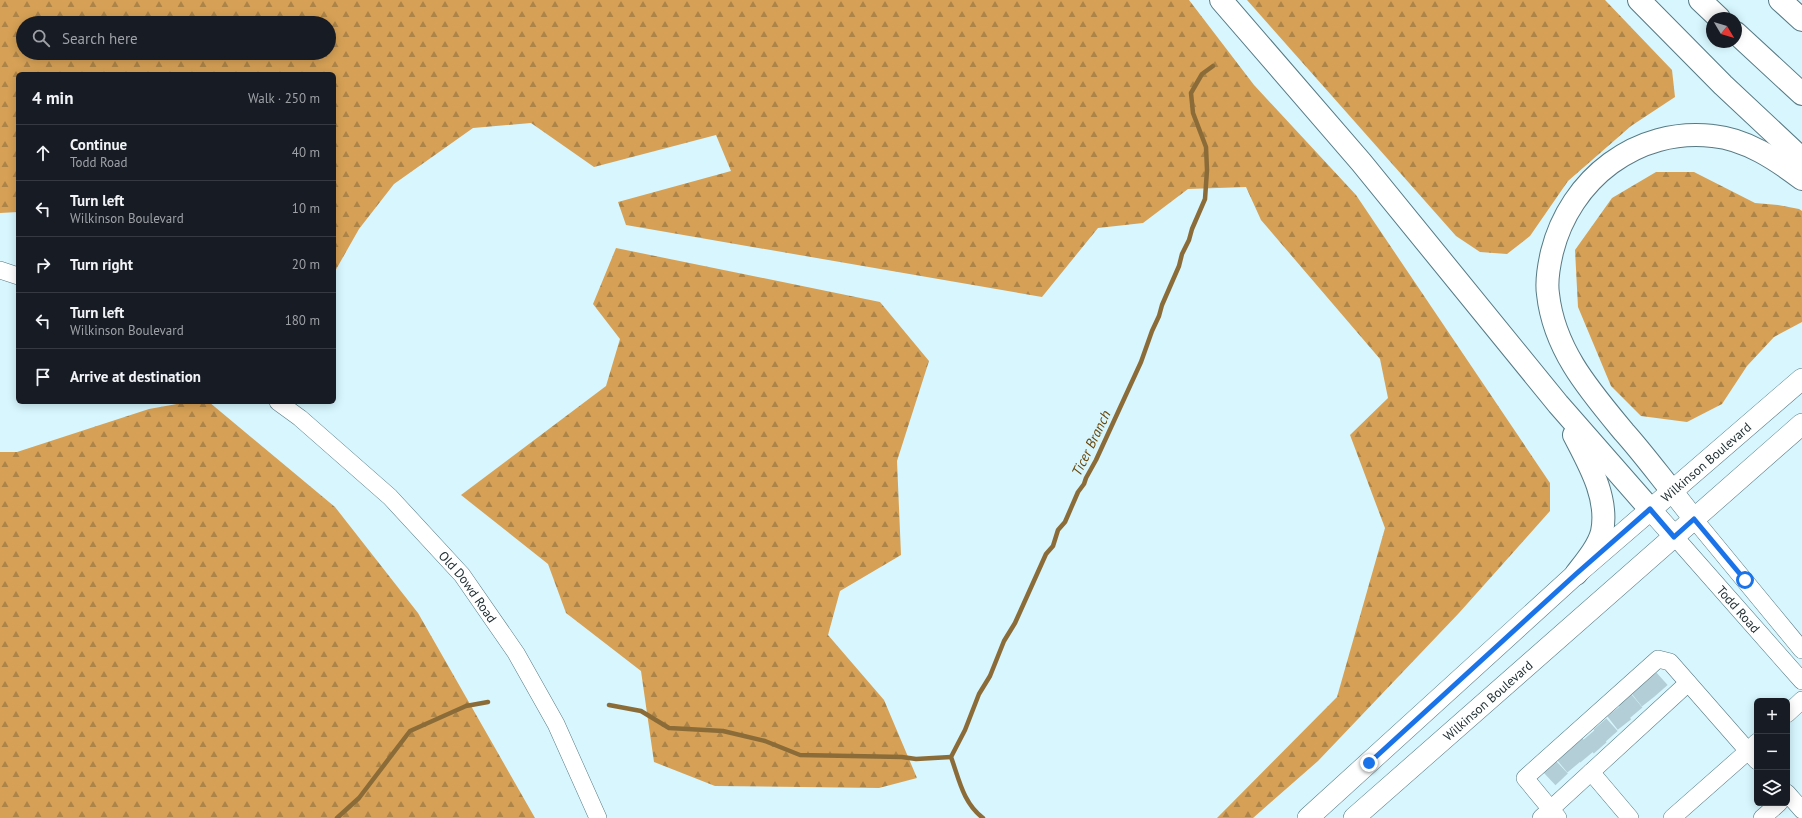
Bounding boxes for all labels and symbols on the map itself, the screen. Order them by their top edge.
north arrow [1706,12,1742,48]
water label: Ticer Branch [1067,407,1115,479]
street label: Wilkinson Boulevard [1658,419,1755,506]
street label: Old Dowd Road [435,547,500,626]
route start [1736,571,1754,589]
street label: Todd Road [1713,582,1764,637]
street label: Wilkinson Boulevard [1440,657,1536,745]
route end [1360,754,1378,772]

